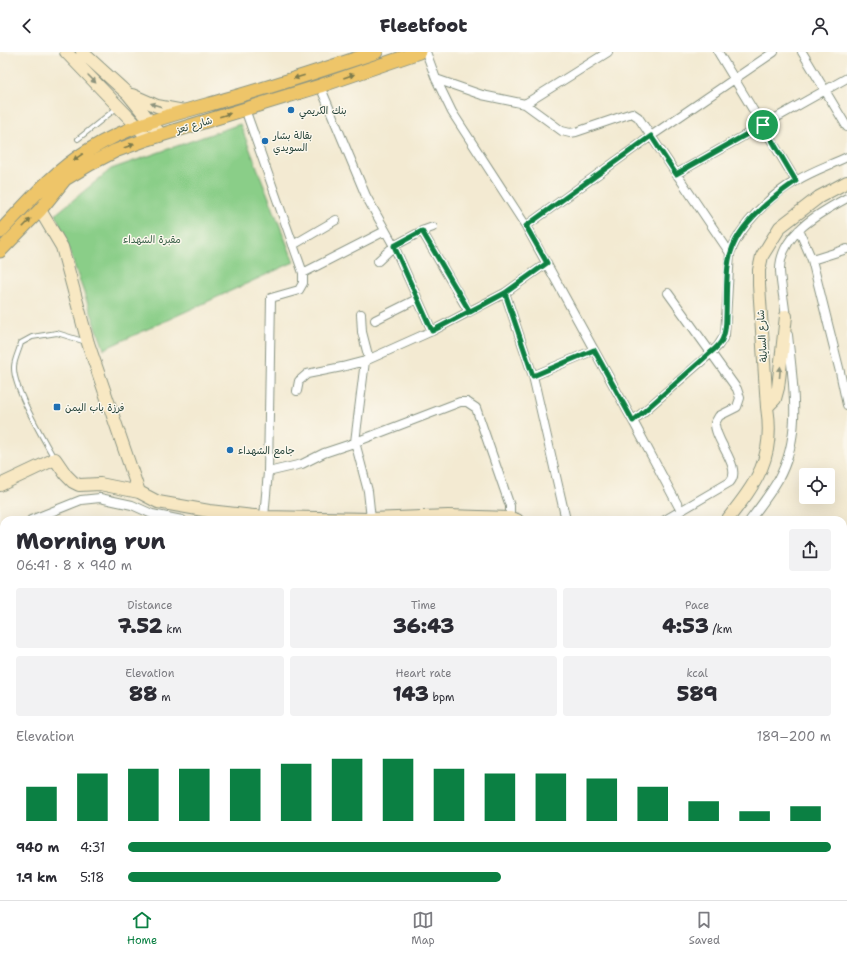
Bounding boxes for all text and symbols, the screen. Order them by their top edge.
text: Fleetfoot [380,14,467,38]
icon: back [16,15,38,37]
icon: person [809,15,831,37]
one-way arrow [343,73,355,79]
one-way arrow [87,74,97,84]
one-way arrow [293,74,305,80]
one-way arrow [150,102,162,108]
place label: بنك الكريمي [299,104,347,120]
marker: بنك الكريمي [286,105,296,115]
pin [746,108,780,142]
one-way arrow [219,112,231,118]
street label: شارع تعز [173,113,214,138]
icon: arrive [752,114,774,136]
place label: بقالة بشار السويدي [272,129,312,156]
marker: بقالة بشار السويدي [260,136,270,146]
one-way arrow [123,142,135,148]
one-way arrow [73,153,84,161]
one-way arrow [22,218,32,228]
park label: مقبرة الشهداء [123,233,181,246]
street label: شارع السايلة [754,309,771,363]
one-way arrow [777,366,783,378]
place label: فرزة باب اليمن [65,401,125,414]
marker: فرزة باب اليمن [52,402,62,412]
place label: جامع الشهداء [238,444,295,459]
marker: جامع الشهداء [225,445,235,455]
map controls [799,468,835,504]
button: locate [799,468,835,504]
text: Morning run [16,527,166,556]
button: share [789,529,831,571]
text: 06:41 · 8 × 940 m [16,557,132,574]
text: Distance [127,598,172,613]
text: Time [411,598,436,613]
text: Pace [685,598,709,613]
text: 7.52 [118,613,163,639]
text: 36:43 [393,613,454,639]
text: 4:53 [662,613,709,639]
text: km [163,622,182,637]
text: /km [709,622,732,637]
text: Elevation [125,666,174,681]
text: Heart rate [395,666,452,681]
text: kcal [686,666,708,681]
text: 88 [129,681,157,707]
text: 143 [392,681,429,707]
text: 589 [677,681,717,707]
text: m [157,690,171,705]
text: bpm [429,690,455,705]
text: Elevation [16,728,74,745]
text: 189–200 m [757,728,831,745]
text: 940 m [16,839,59,856]
text: 4:31 [80,839,105,856]
text: 1.9 km [16,869,57,886]
text: 5:18 [80,869,104,886]
tab: Home [127,909,157,948]
tab: Map [411,909,435,948]
tab: Saved [689,909,720,948]

